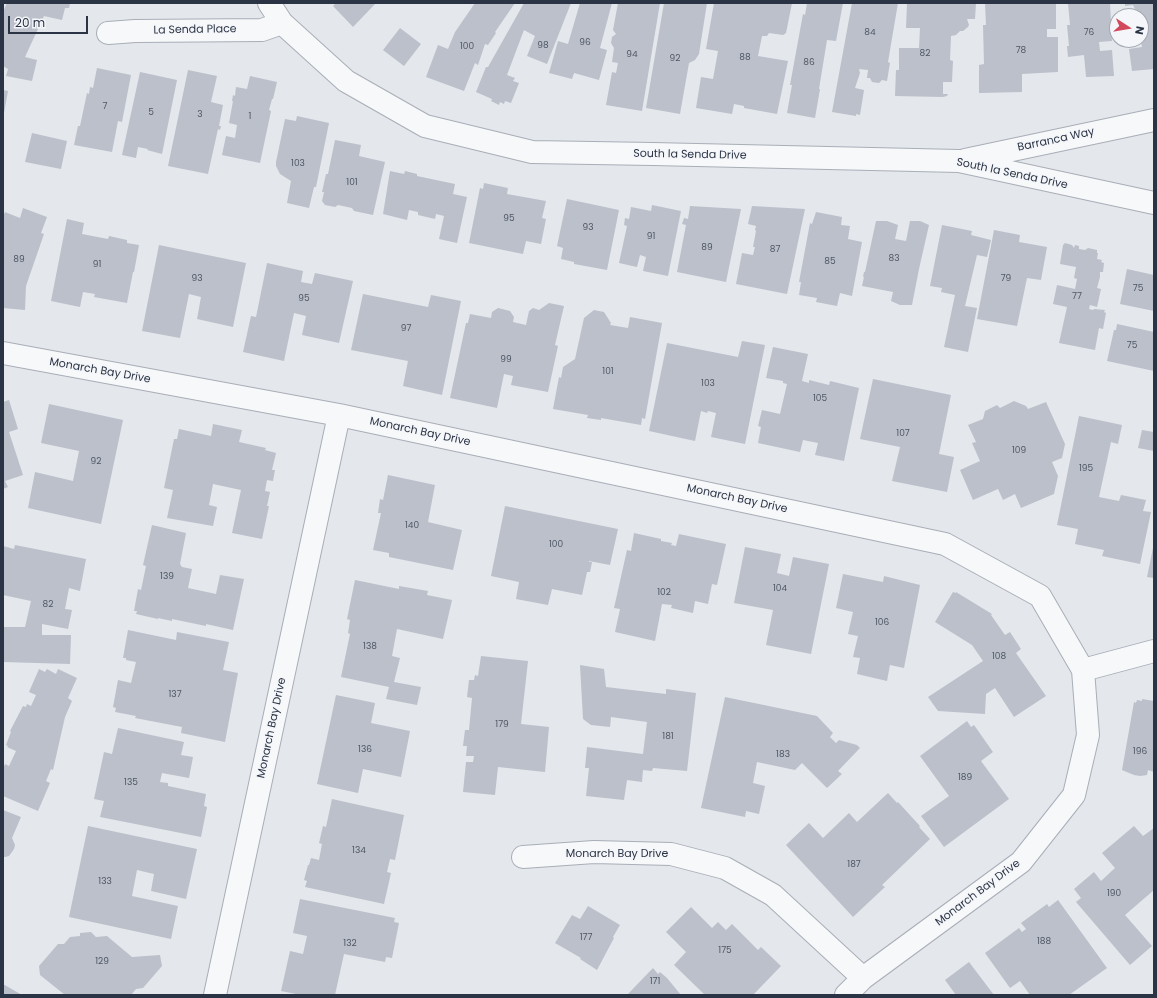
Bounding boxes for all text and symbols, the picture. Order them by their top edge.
scale bar [10,8,90,34]
north arrow [1109,8,1149,48]
text: 20 m [15,14,45,31]
street label: La Senda Place [153,23,237,37]
text: N [1131,25,1148,36]
house number: 84 [864,28,876,38]
house number: 76 [1084,28,1094,38]
house number: 96 [579,38,591,48]
house number: 98 [537,41,549,51]
house number: 100 [460,42,474,52]
house number: 78 [1016,46,1026,56]
house number: 82 [920,49,930,59]
house number: 94 [626,50,638,60]
house number: 88 [739,53,751,63]
house number: 92 [670,54,680,64]
house number: 86 [803,58,815,68]
house number: 7 [103,102,107,112]
house number: 5 [148,108,154,118]
house number: 3 [197,110,203,120]
house number: 1 [249,112,251,122]
street label: Barranca Way [1016,125,1096,155]
street label: South la Senda Drive [633,147,747,163]
street label: South la Senda Drive [955,156,1069,192]
house number: 103 [291,159,305,169]
house number: 101 [346,178,358,188]
house number: 95 [503,214,515,224]
house number: 93 [583,223,593,233]
house number: 91 [647,232,655,242]
house number: 89 [701,243,713,253]
house number: 87 [770,245,780,255]
house number: 83 [889,254,899,264]
house number: 89 [13,255,25,265]
house number: 85 [824,257,836,267]
house number: 91 [93,260,101,270]
house number: 93 [192,274,202,284]
house number: 79 [1001,274,1011,284]
house number: 75 [1133,284,1143,294]
house number: 77 [1072,292,1082,302]
house number: 95 [298,294,310,304]
house number: 97 [401,324,411,334]
house number: 75 [1127,341,1137,351]
house number: 99 [500,355,512,365]
street label: Monarch Bay Drive [48,356,152,386]
house number: 101 [602,367,614,377]
house number: 103 [701,379,715,389]
house number: 105 [813,394,827,404]
street label: Monarch Bay Drive [368,415,472,449]
house number: 107 [896,429,910,439]
house number: 109 [1012,446,1026,456]
house number: 92 [91,457,101,467]
house number: 195 [1079,464,1093,474]
street label: Monarch Bay Drive [685,482,789,516]
house number: 140 [405,521,419,531]
house number: 100 [549,540,563,550]
house number: 139 [160,572,174,582]
house number: 104 [773,584,787,594]
house number: 102 [657,588,671,598]
house number: 82 [43,600,53,610]
house number: 106 [875,618,889,628]
house number: 138 [363,642,377,652]
house number: 108 [992,652,1006,662]
street label: Monarch Bay Drive [255,676,289,780]
house number: 137 [168,690,182,700]
house number: 179 [495,720,509,730]
house number: 181 [662,732,674,742]
house number: 136 [358,745,372,755]
house number: 196 [1133,747,1147,757]
house number: 183 [776,750,790,760]
house number: 189 [958,773,972,783]
house number: 135 [124,778,138,788]
house number: 134 [352,846,366,856]
street label: Monarch Bay Drive [566,847,668,861]
street label: Monarch Bay Drive [933,857,1023,929]
house number: 187 [847,860,861,870]
house number: 133 [98,877,112,887]
house number: 190 [1107,889,1121,899]
house number: 177 [580,933,592,943]
house number: 188 [1037,937,1051,947]
house number: 132 [343,939,357,949]
house number: 175 [718,946,732,956]
house number: 129 [95,957,109,967]
house number: 171 [650,977,660,987]

